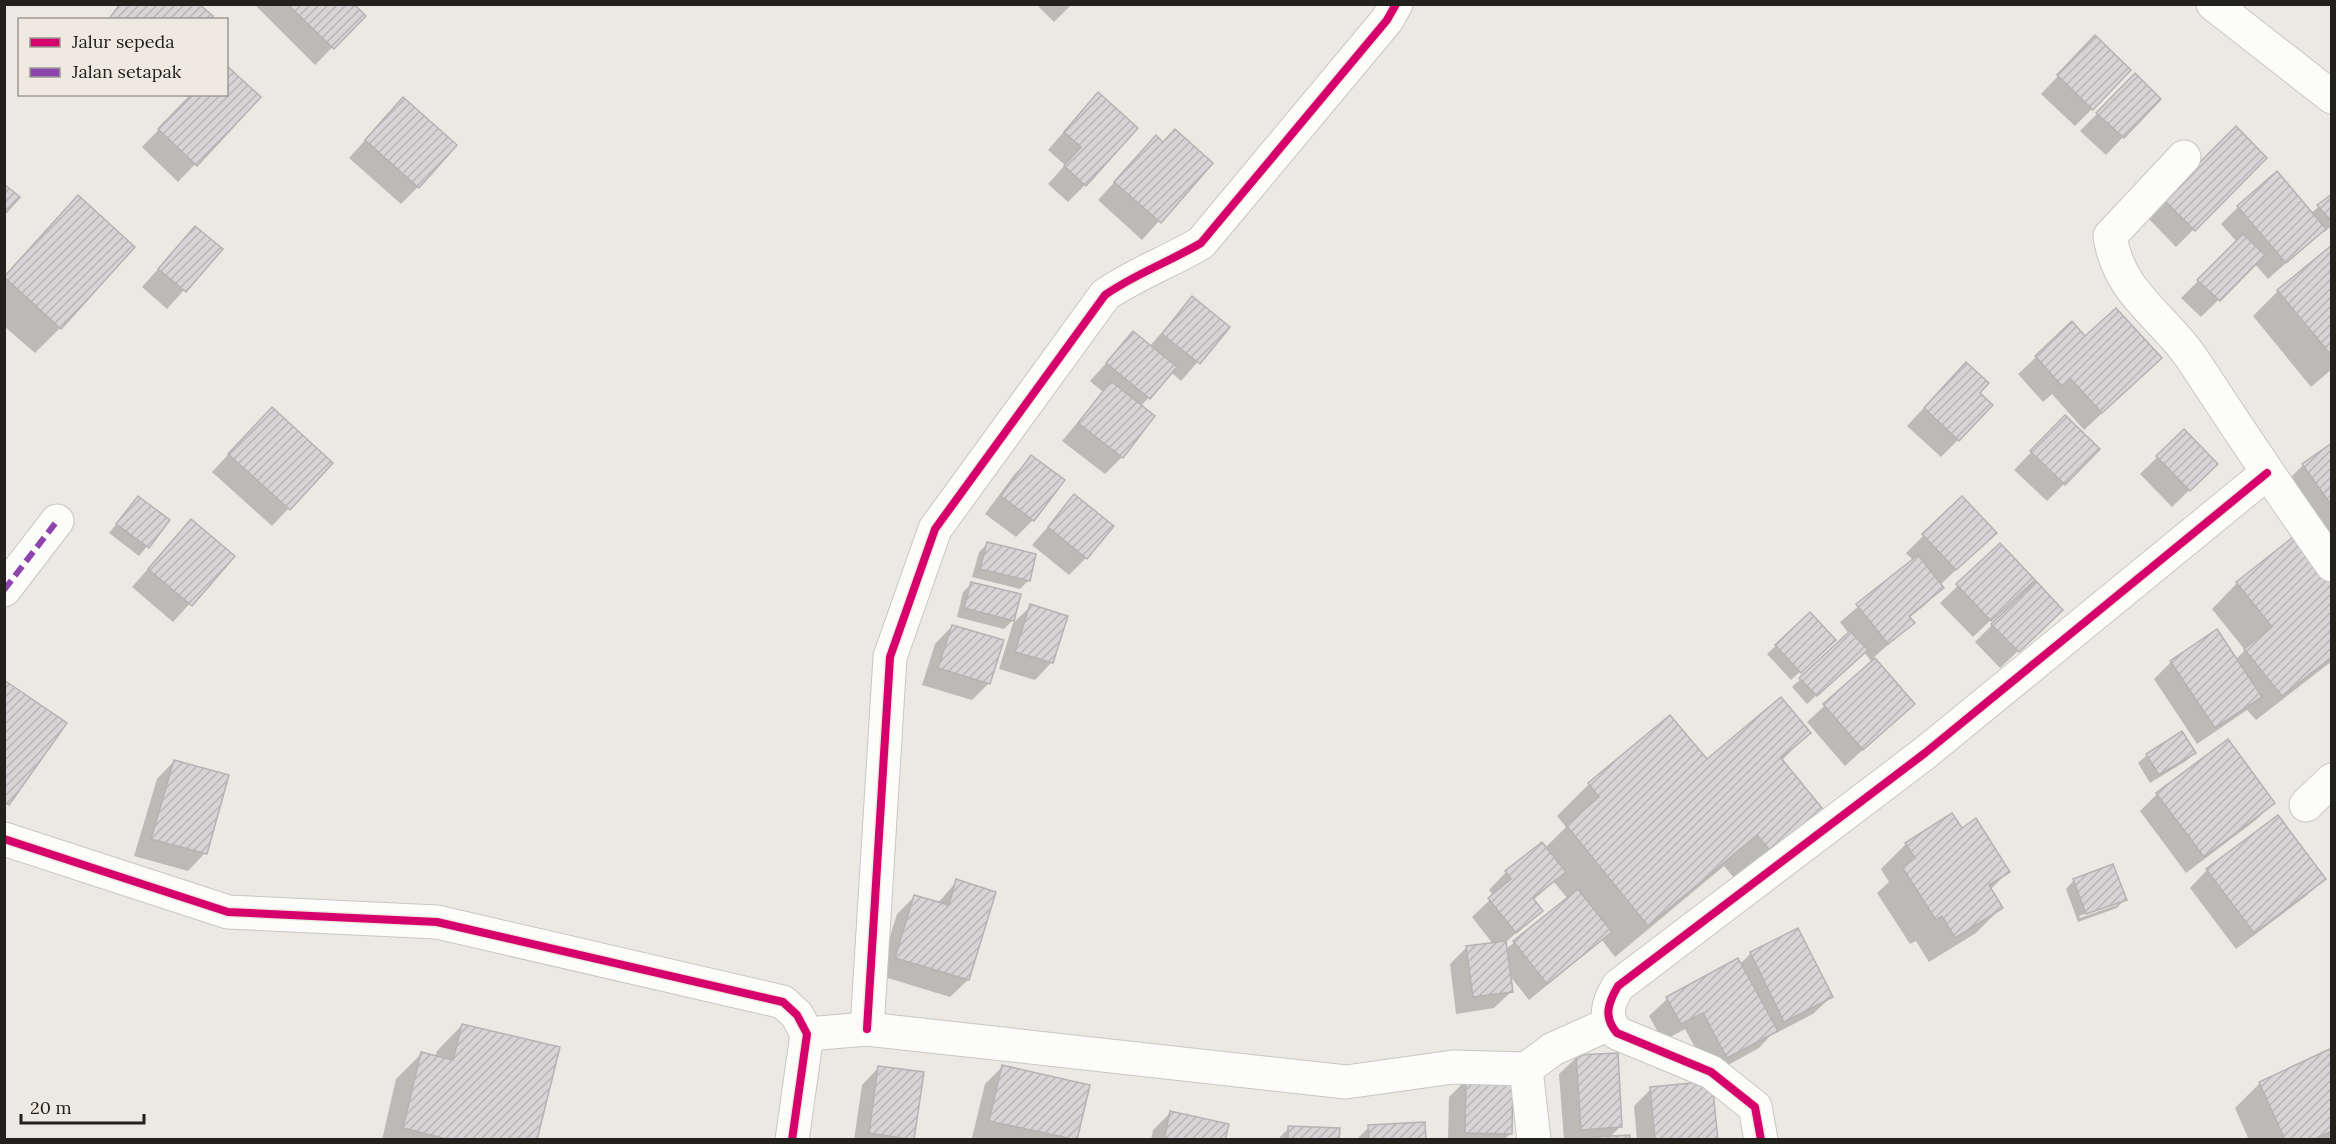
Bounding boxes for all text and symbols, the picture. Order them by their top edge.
legend [18,18,228,96]
text: Jalur sepeda [71,30,174,53]
text: Jalan setapak [71,60,182,83]
scale bar [21,1087,144,1125]
text: 20 m [30,1096,72,1119]

